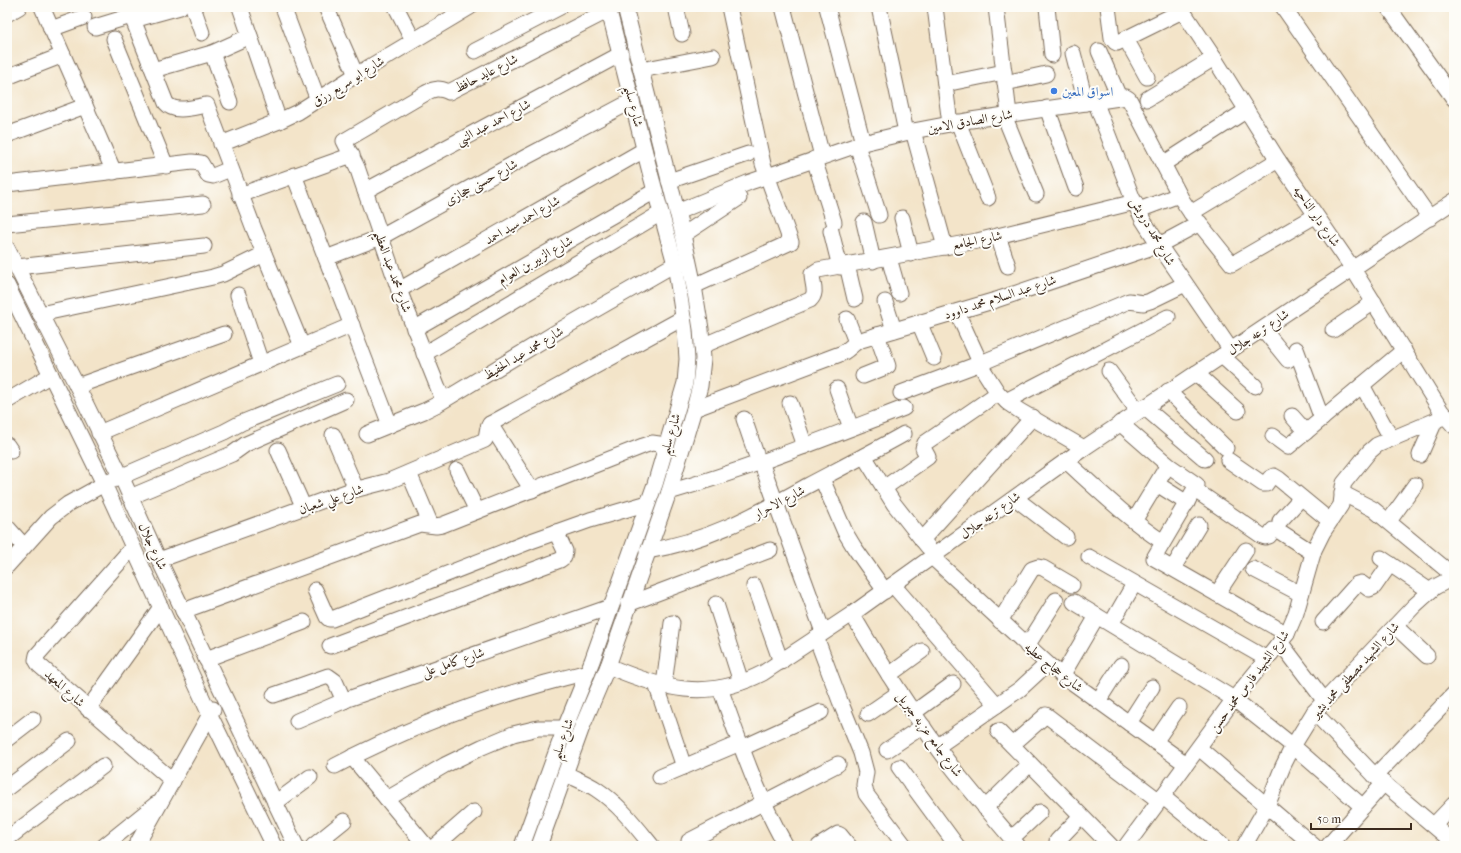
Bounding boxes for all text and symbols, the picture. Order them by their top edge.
street label: شارع عايد حافظ [452,51,522,99]
street label: شارع ابو سريع رزق [309,53,389,113]
street label: شارع سليم [616,84,646,130]
place label: اسواق المعين [1062,84,1113,100]
marker: اسواق المعين [1049,86,1059,96]
street label: شارع احمد عبد النبى [453,96,535,152]
street label: شارع الصادق الامين [926,106,1015,140]
street label: شارع حسنى حجازى [442,156,522,212]
street label: شارع داير الناحيه [1287,183,1343,252]
street label: شارع احمد سيد احمد [482,192,564,251]
street label: شارع محمد درويش [1124,194,1179,270]
street label: شارع الجامع [951,227,1004,258]
street label: شارع محمد عبد العظيم [366,228,415,316]
street label: شارع الزبير بن العوام [495,233,577,291]
street label: شارع عبد السلام محمد داوود [942,272,1059,326]
street label: شارع ترعه جلال [1224,306,1294,361]
street label: شارع محمد عبد الحفيظ [480,323,568,386]
street label: شارع سليم [657,411,689,458]
street label: شارع علي شعبان [297,481,367,523]
street label: شارع الاحرار [749,482,809,526]
street label: شارع ترعه جلال [957,488,1025,545]
street label: شارع جلال [132,520,170,574]
street label: شارع الشهيد مصطفى محمد بشير [1306,619,1405,725]
street label: شارع الشهيد فارس محمد حسن [1206,627,1295,737]
street label: شارع حجاج عطيه [1019,639,1086,698]
street label: شارع كامل على [420,644,488,684]
street label: شارع المعهد [39,666,88,713]
street label: شارع جامع عزبه جبريل [890,688,966,782]
street label: شارع سليم [548,716,582,764]
scale bar [1311,805,1411,831]
text: 50 m [1317,812,1341,826]

